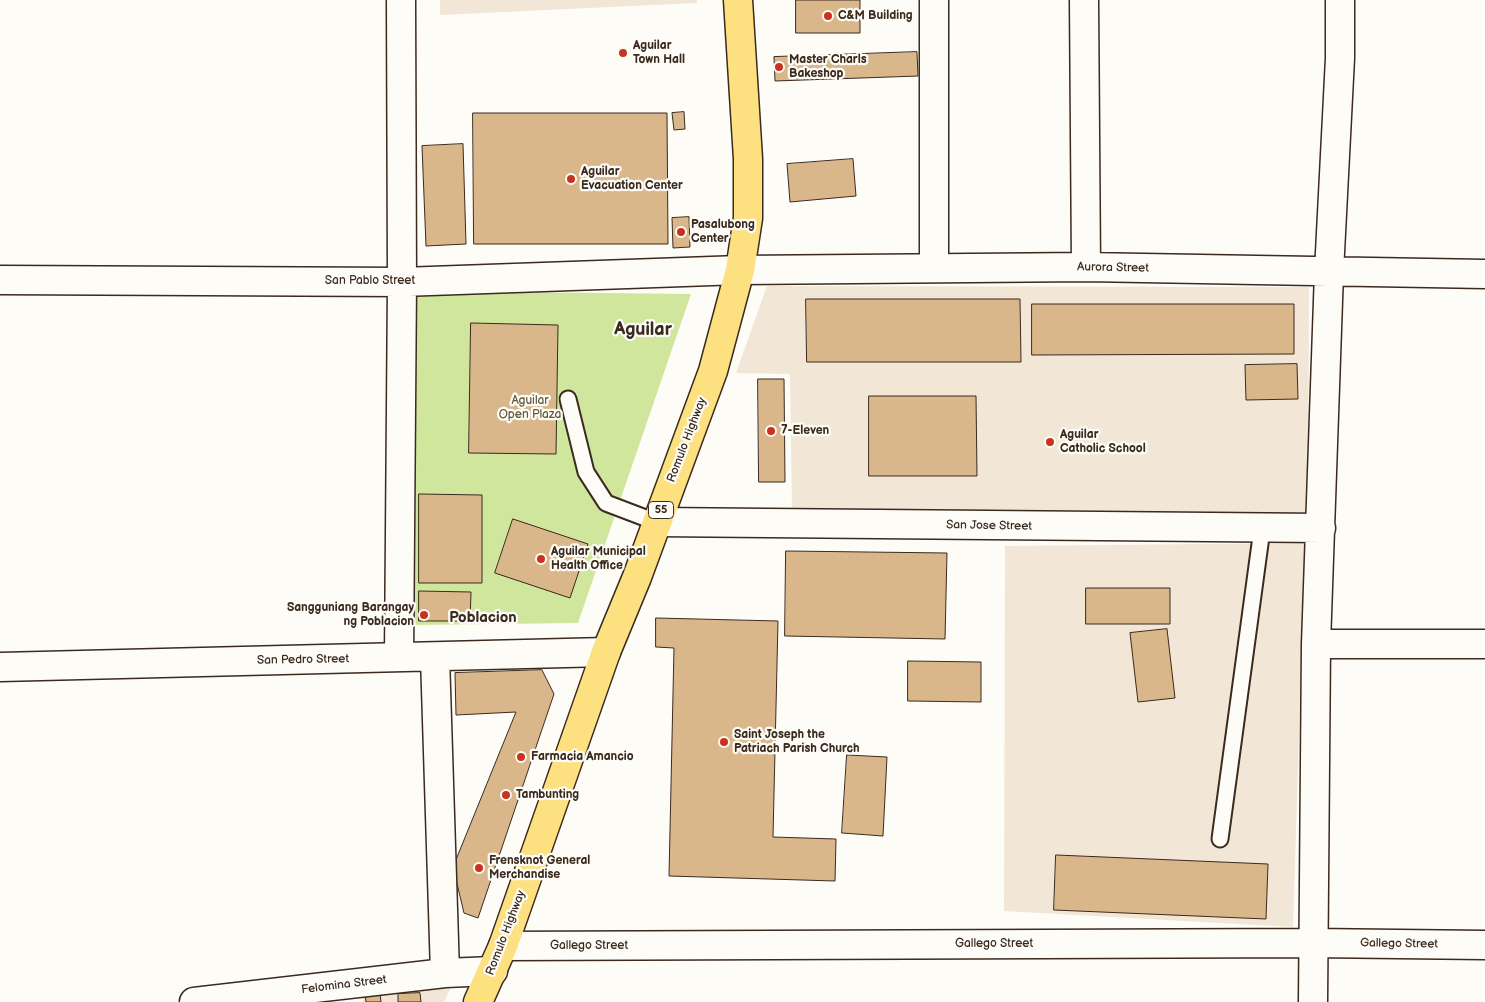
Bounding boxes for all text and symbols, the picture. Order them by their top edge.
place label: C&M Building [838,9,913,23]
marker: C&M Building [822,10,834,22]
place label: Aguilar Town Hall [633,39,685,67]
marker: Aguilar Town Hall [617,47,629,59]
place label: Master Charls Bakeshop [789,53,867,81]
marker: Master Charls Bakeshop [773,61,785,73]
place label: Aguilar Evacuation Center [581,165,683,193]
marker: Aguilar Evacuation Center [565,173,577,185]
place label: Pasalubong Center [691,218,755,246]
marker: Pasalubong Center [675,226,687,238]
street label: Aurora Street [1077,260,1149,276]
street label: San Pablo Street [325,274,415,288]
district label: Aguilar [614,319,672,341]
park label: Aguilar Open Plaza [499,394,561,422]
street label: Romulo Highway [664,396,710,484]
place label: 7-Eleven [781,424,829,438]
marker: 7-Eleven [765,425,777,437]
place label: Aguilar Catholic School [1060,428,1146,456]
marker: Aguilar Catholic School [1044,436,1056,448]
road number: 55 [648,502,674,518]
street label: San Jose Street [946,518,1032,534]
place label: Aguilar Municipal Health Office [551,545,646,573]
marker: Aguilar Municipal Health Office [535,553,547,565]
place label: Sangguniang Barangay ng Poblacion [287,601,414,629]
marker: Sangguniang Barangay ng Poblacion [418,609,430,621]
district label: Poblacion [449,609,517,627]
street label: San Pedro Street [257,652,349,668]
place label: Saint Joseph the Patriach Parish Church [734,728,859,756]
marker: Saint Joseph the Patriach Parish Church [718,736,730,748]
place label: Farmacia Amancio [531,750,634,764]
marker: Farmacia Amancio [515,751,527,763]
place label: Tambunting [516,788,579,802]
marker: Tambunting [500,789,512,801]
place label: Frensknot General Merchandise [489,854,590,882]
marker: Frensknot General Merchandise [473,862,485,874]
street label: Romulo Highway [483,889,529,977]
street label: Gallego Street [1360,936,1438,952]
street label: Gallego Street [955,937,1033,951]
street label: Gallego Street [550,939,628,953]
street label: Felomina Street [301,973,387,997]

